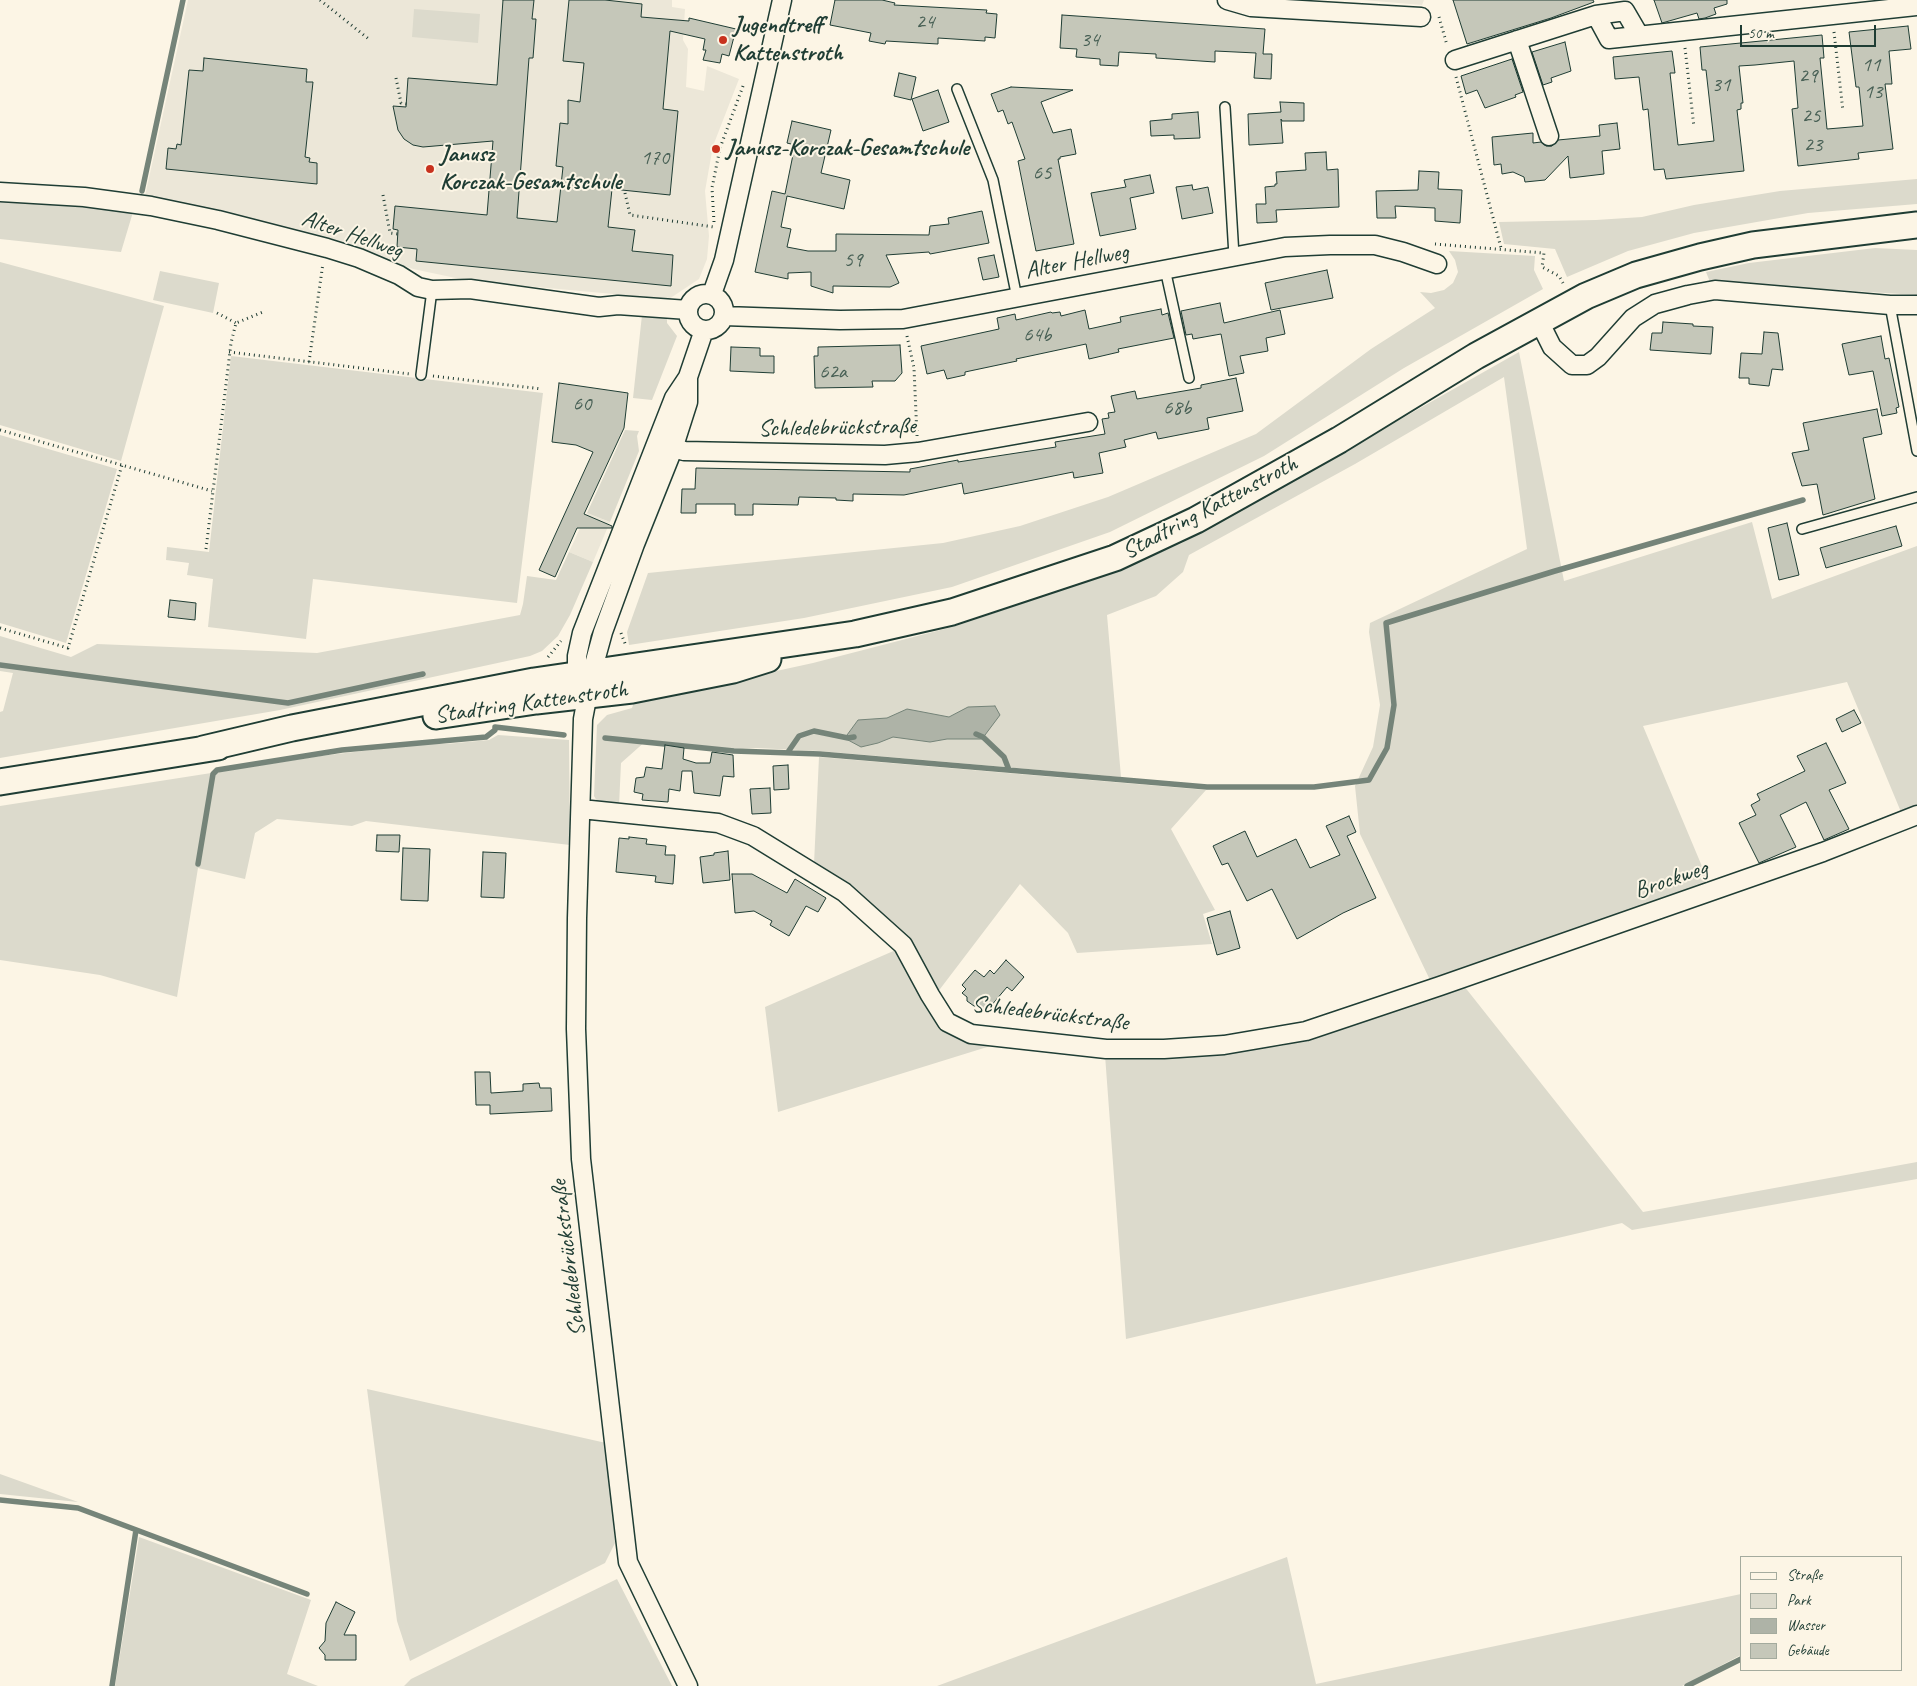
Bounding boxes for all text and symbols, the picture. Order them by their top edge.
house number: 24 [916,9,934,35]
place label: Jugendtreff Kattenstroth [733,12,843,68]
scale bar [1742,15,1878,47]
text: 50 m [1748,24,1774,43]
house number: 34 [1081,27,1099,53]
marker: Jugendtreff Kattenstroth [717,34,729,46]
house number: 11 [1862,52,1880,78]
house number: 29 [1799,63,1817,89]
house number: 31 [1712,72,1730,98]
house number: 13 [1864,79,1882,105]
house number: 25 [1802,103,1820,129]
house number: 23 [1804,132,1822,158]
place label: Janusz-Korczak-Gesamtschule [726,135,969,163]
place label: Janusz Korczak-Gesamtschule [440,141,621,197]
marker: Janusz-Korczak-Gesamtschule [710,143,722,155]
house number: 170 [641,145,669,171]
house number: 65 [1033,160,1051,186]
marker: Janusz Korczak-Gesamtschule [424,163,436,175]
street label: Alter Hellweg [298,204,406,266]
street label: Alter Hellweg [1023,238,1131,286]
house number: 59 [844,247,862,273]
house number: 64b [1023,322,1051,348]
house number: 62a [819,359,847,385]
house number: 60 [573,391,591,417]
house number: 68b [1163,395,1191,421]
street label: Schledebrückstraße [758,412,916,444]
street label: Stadtring Kattenstroth [1117,450,1303,566]
street label: Stadtring Kattenstroth [433,675,629,731]
street label: Brockweg [1631,854,1711,906]
street label: Schledebrückstraße [970,990,1130,1038]
street label: Schledebrückstraße [545,1178,593,1338]
legend [1740,1556,1902,1671]
text: Straße [1787,1566,1822,1585]
text: Park [1787,1591,1811,1610]
text: Wasser [1787,1616,1825,1635]
text: Gebäude [1787,1641,1829,1660]

